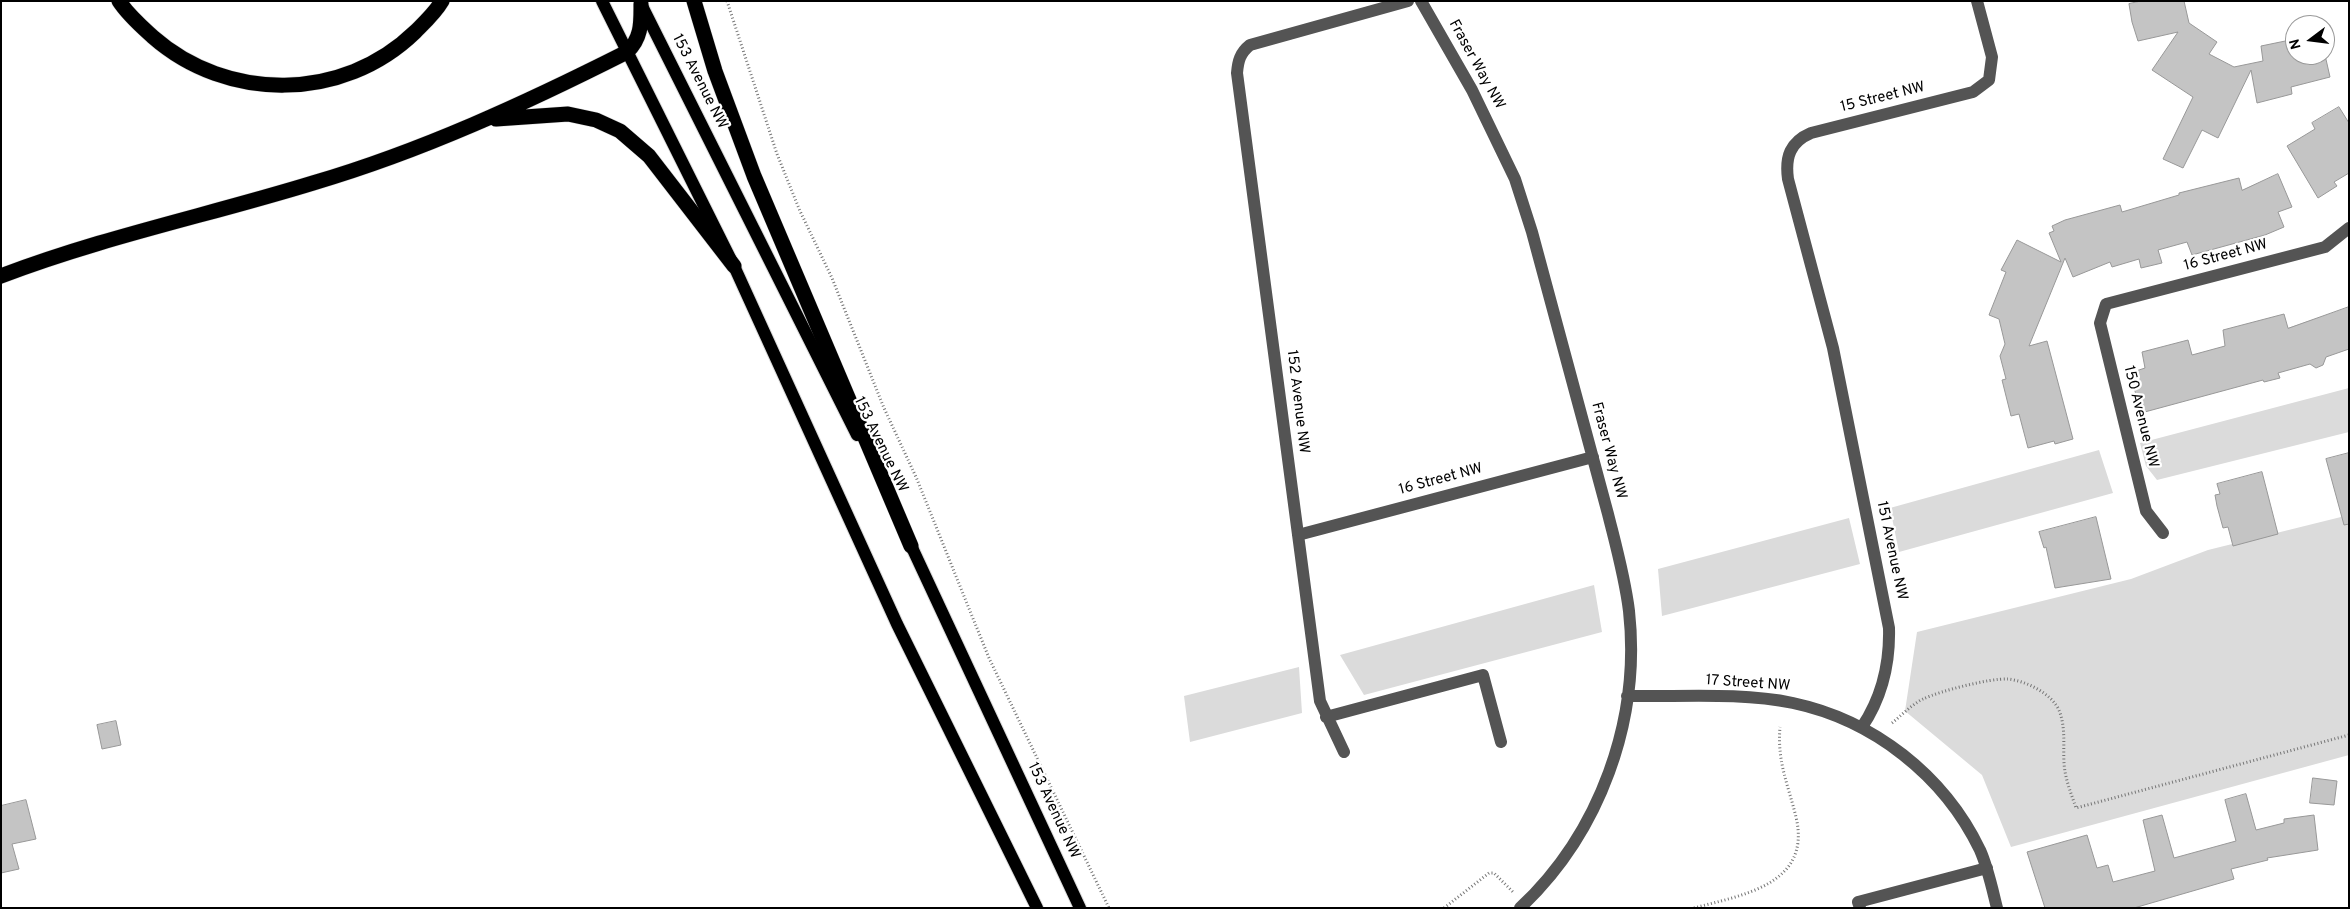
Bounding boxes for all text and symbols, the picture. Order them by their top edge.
north arrow [2285,15,2335,65]
street label: Fraser Way NW [1444,17,1508,113]
street label: 153 Avenue NW [667,31,731,133]
text: N [2286,37,2306,51]
street label: 15 Street NW [1839,79,1927,117]
street label: 16 Street NW [2182,236,2270,276]
street label: 152 Avenue NW [1282,349,1312,455]
street label: 150 Avenue NW [2119,364,2161,470]
street label: 153 Avenue NW [849,394,911,496]
street label: Fraser Way NW [1586,400,1630,502]
street label: 16 Street NW [1397,460,1485,500]
street label: 151 Avenue NW [1872,500,1910,602]
street label: 17 Street NW [1705,672,1791,696]
street label: 153 Avenue NW [1023,760,1083,862]

